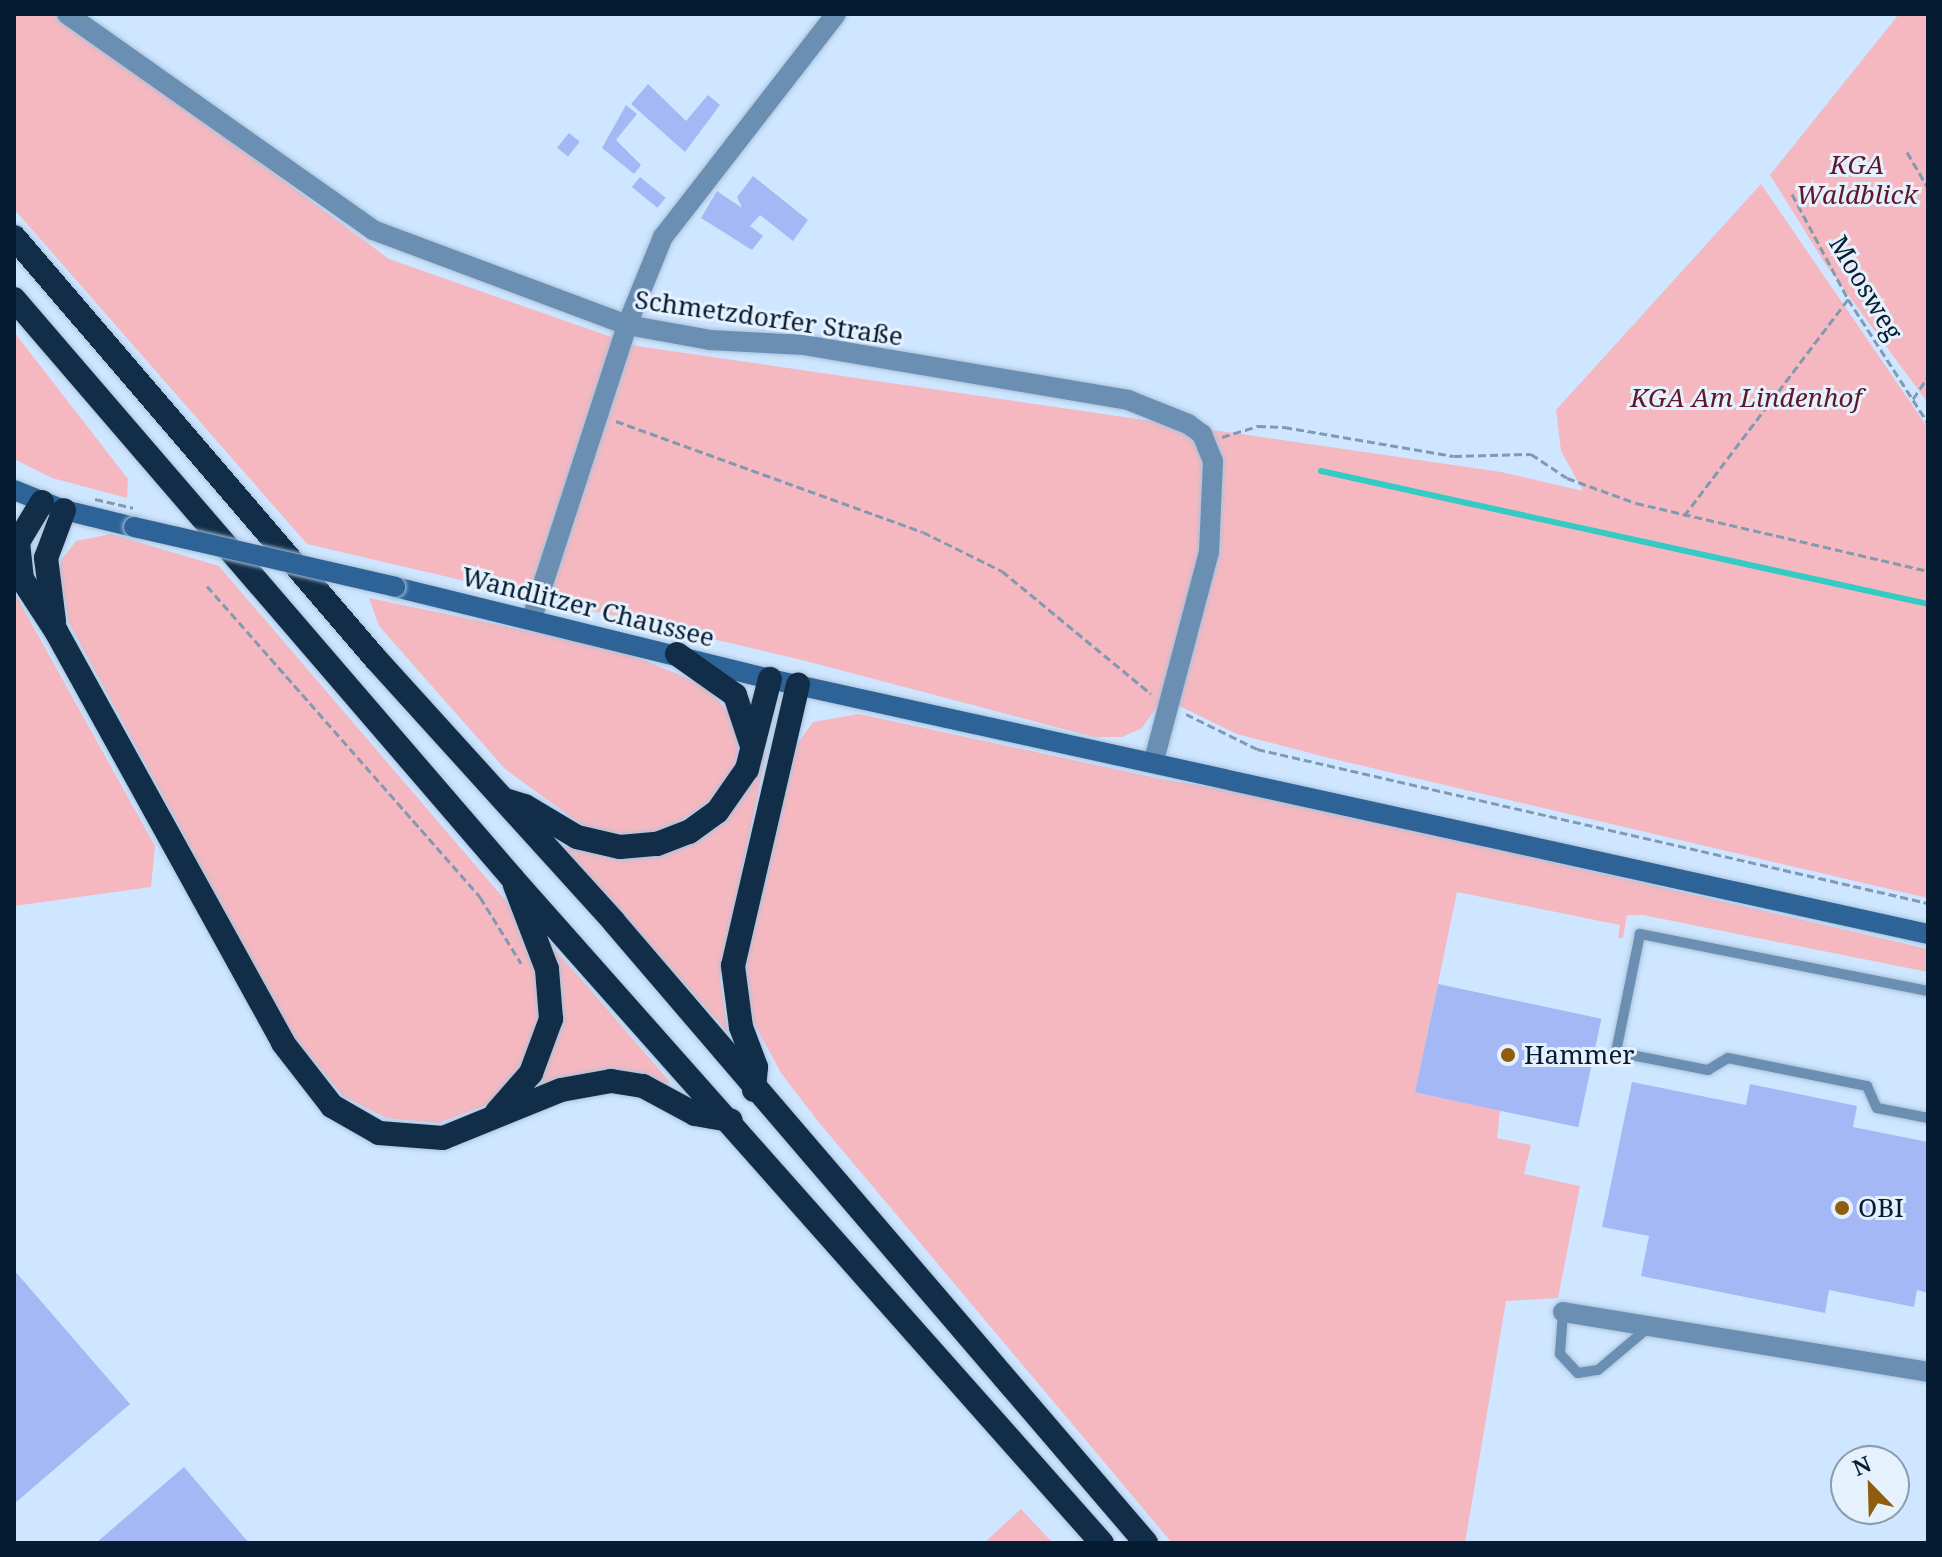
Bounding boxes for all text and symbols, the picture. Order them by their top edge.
park label: KGA Waldblick [1796,149,1918,210]
street label: Moosweg [1823,230,1909,346]
street label: Schmetzdorfer Straße [633,284,905,352]
park label: KGA Am Lindenhof [1630,382,1862,414]
street label: Wandlitzer Chaussee [458,560,718,654]
place label: Hammer [1524,1039,1635,1071]
marker: Hammer [1499,1046,1517,1064]
place label: OBI [1858,1192,1904,1224]
marker: OBI [1833,1199,1851,1217]
north arrow [1830,1445,1910,1525]
text: N [1848,1448,1875,1482]

